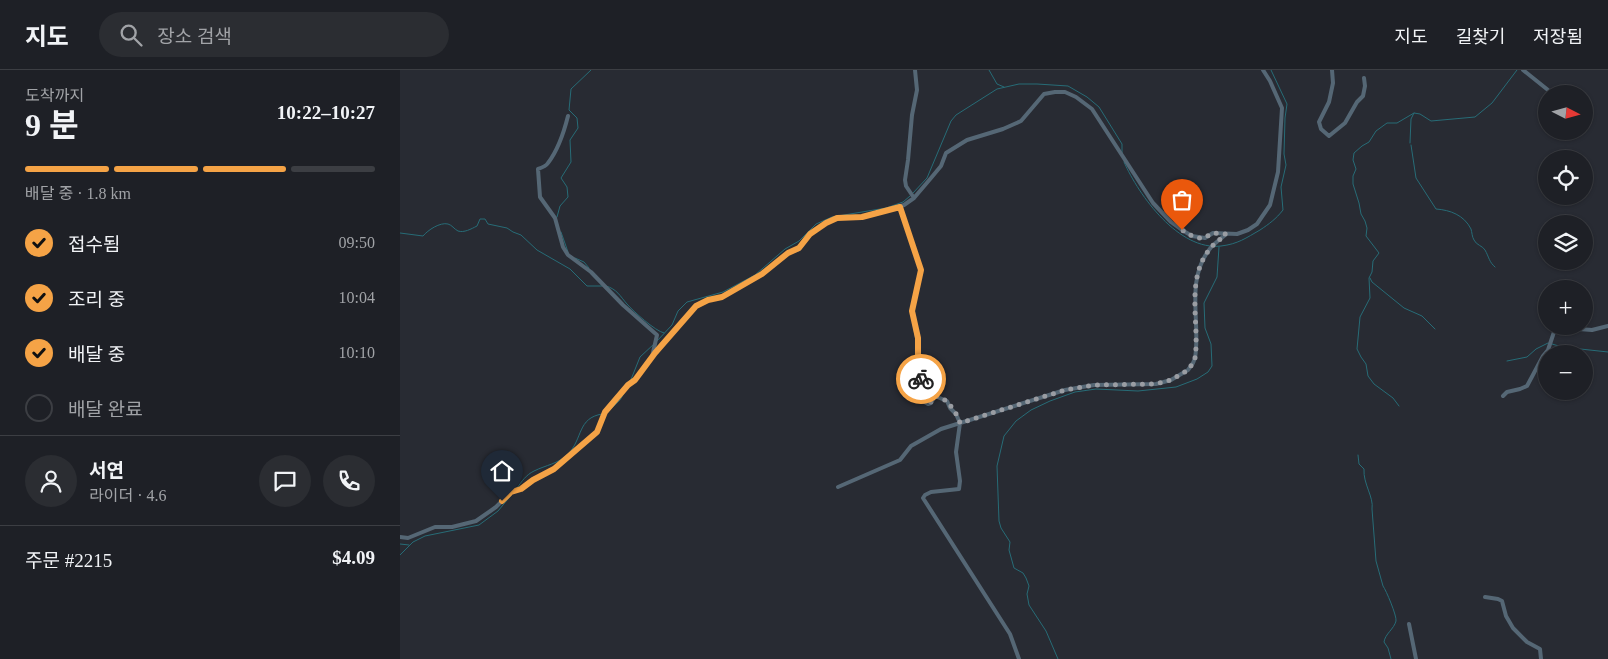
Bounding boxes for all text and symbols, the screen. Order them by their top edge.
search box [99,12,449,57]
icon: search [117,21,145,49]
text: 지도 [25,24,69,50]
text: 장소 검색 [157,26,232,47]
text: 지도 [1395,27,1428,47]
text: 길찾기 [1456,27,1505,47]
text: 저장됨 [1533,27,1583,47]
north arrow [1538,85,1592,140]
map controls [1538,85,1593,400]
text: 도착까지 [25,87,84,104]
text: 10:22–10:27 [277,102,375,123]
text: 9 분 [25,107,78,143]
button: locate [1538,150,1593,205]
pin [1161,179,1203,230]
text: 배달 중 · 1.8 km [25,185,131,202]
icon: bag [1168,186,1196,214]
button: layers [1538,215,1593,270]
icon: check [25,229,53,257]
text: 접수됨 [68,234,120,255]
text: 09:50 [339,234,375,251]
button: + [1538,280,1593,335]
icon: check [25,284,53,312]
text: 조리 중 [68,289,125,310]
text: 10:04 [339,289,375,306]
icon: check [25,339,53,367]
text: 배달 중 [68,344,125,365]
text: 10:10 [339,344,375,361]
button: − [1538,345,1593,400]
courier [896,354,946,404]
icon: bike [907,365,935,393]
text: 배달 완료 [68,399,143,420]
pin [481,450,523,501]
button: person [25,455,77,507]
button: chat [259,455,311,507]
button: phone [323,455,375,507]
icon: home [488,457,516,485]
text: 서연 [89,460,124,481]
text: 라이더 · 4.6 [89,487,167,504]
text: $4.09 [332,547,375,568]
text: 주문 #2215 [25,550,112,571]

